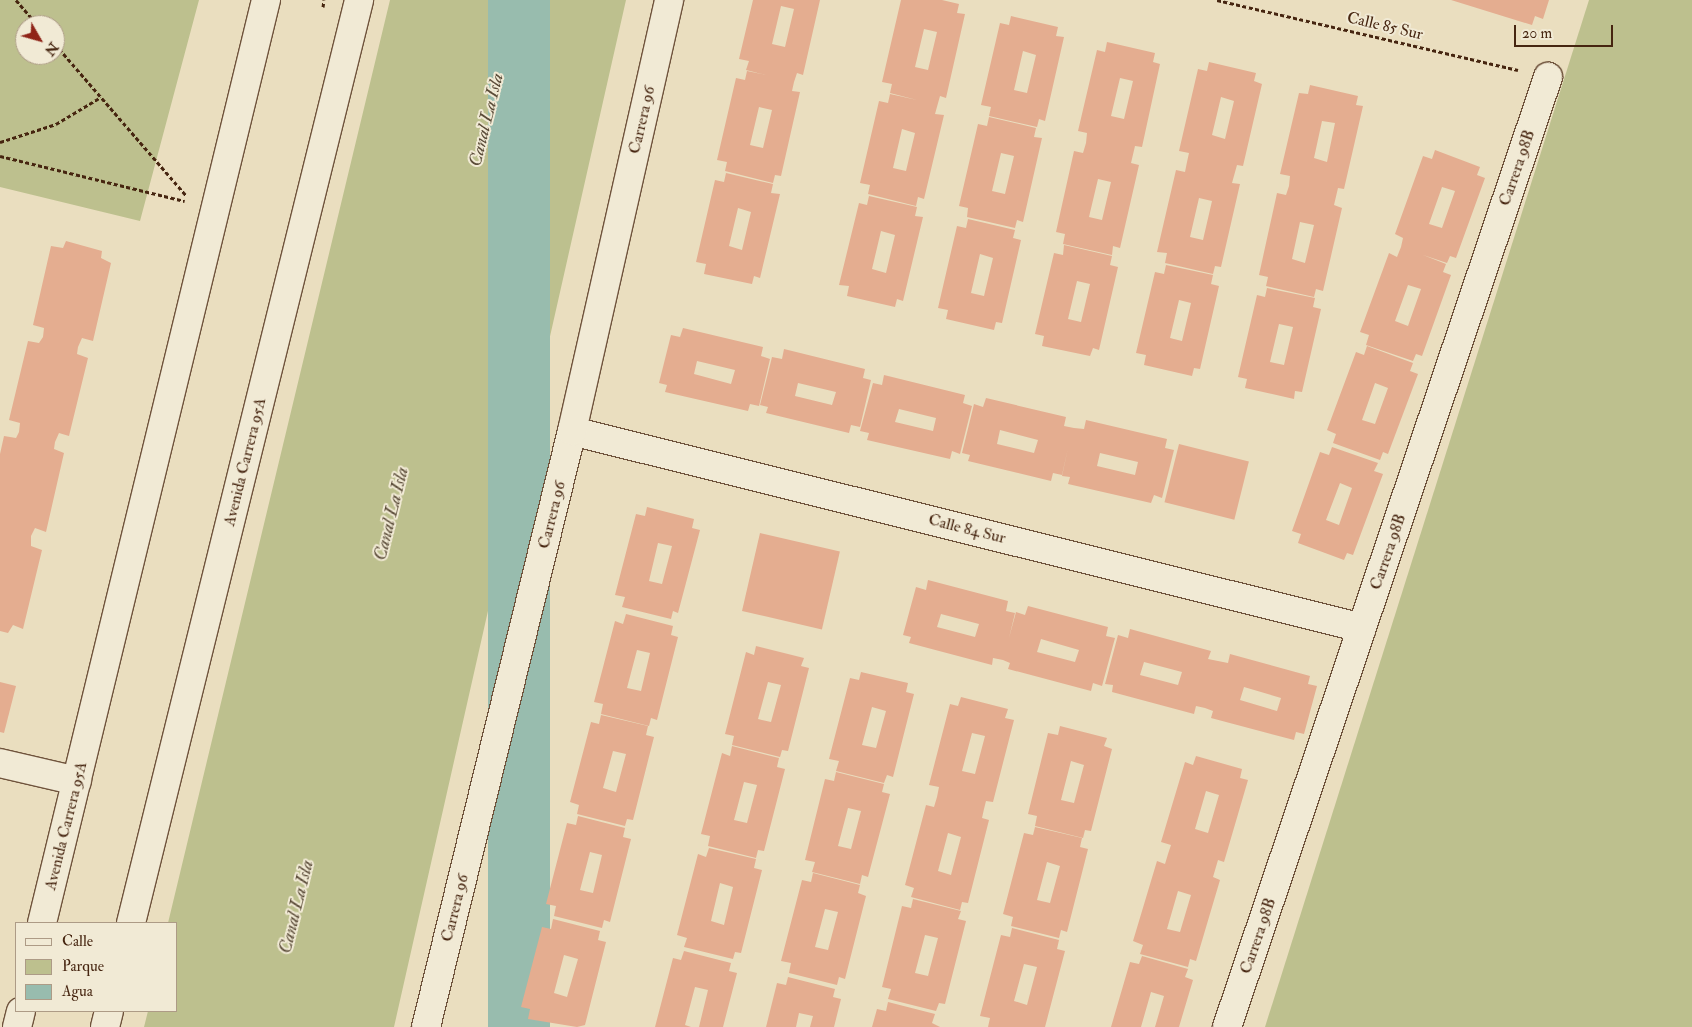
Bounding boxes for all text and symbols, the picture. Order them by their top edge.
street label: Calle 85 Sur [1345,8,1425,44]
north arrow [15,15,65,65]
scale bar [1517,15,1616,47]
text: 20 m [1522,24,1552,43]
text: N [41,39,62,59]
water label: Canal La Isla [465,71,509,169]
street label: Carrera 96 [625,84,659,156]
street label: Carrera 98B [1495,128,1539,208]
street label: Avenida Carrera 95A [220,396,270,528]
water label: Canal La Isla [370,465,414,563]
street label: Carrera 96 [534,479,570,551]
street label: Calle 84 Sur [926,510,1008,548]
street label: Carrera 98B [1366,512,1410,592]
street label: Avenida Carrera 95A [41,760,91,892]
water label: Canal La Isla [275,858,319,956]
street label: Carrera 96 [437,872,473,944]
street label: Carrera 98B [1236,896,1280,976]
legend [15,922,178,1012]
text: Calle [62,932,93,951]
text: Parque [62,957,104,976]
text: Agua [62,982,93,1001]

